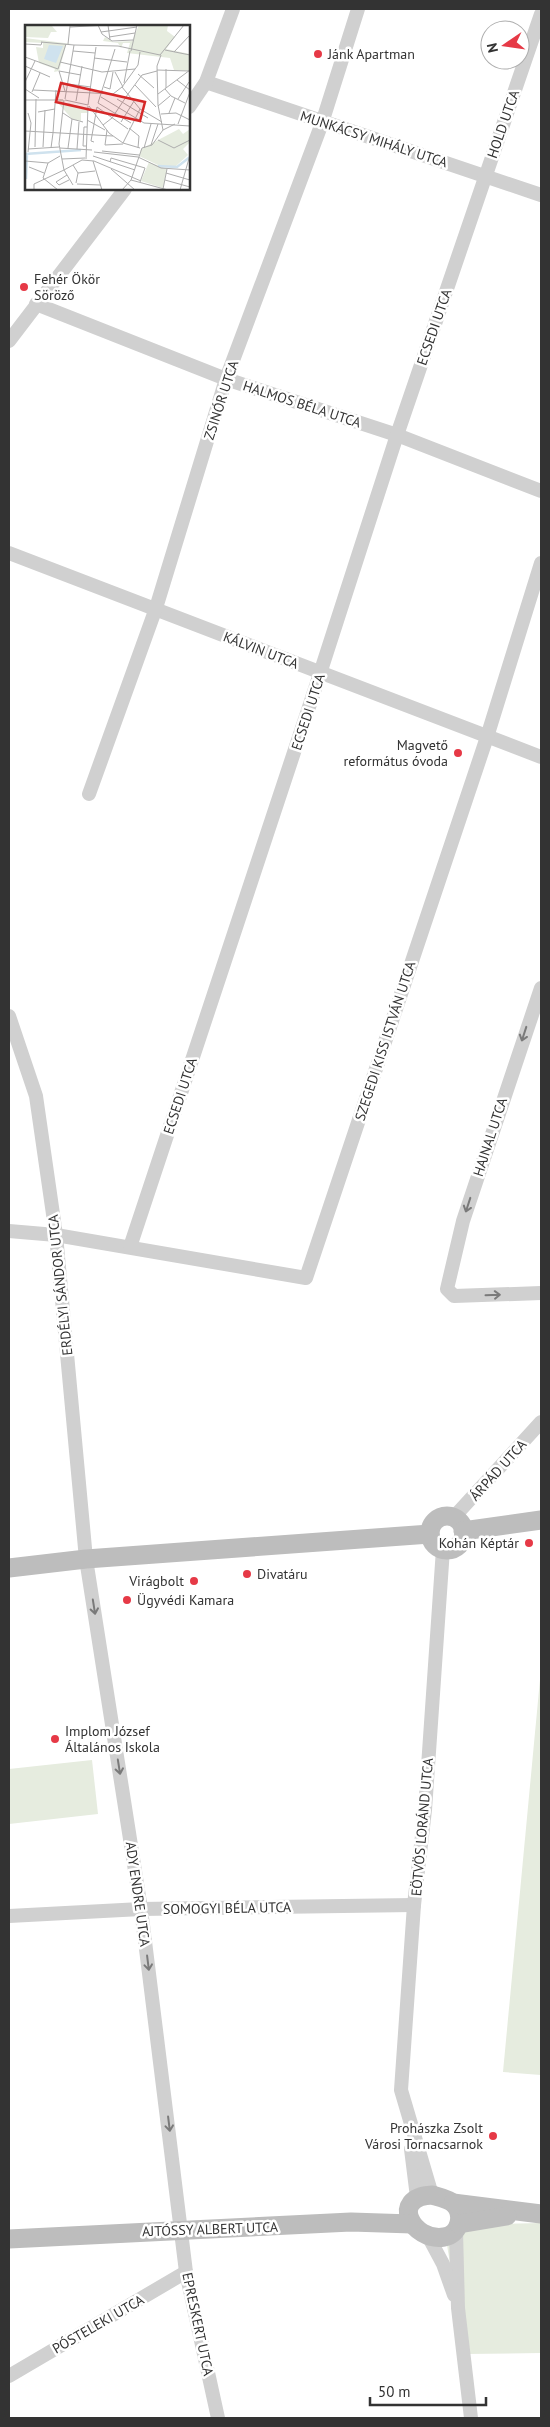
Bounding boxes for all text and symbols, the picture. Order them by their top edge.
north arrow [480,20,530,70]
inset map [25,25,190,190]
text: N [483,41,502,54]
place label: Jánk Apartman [327,45,415,63]
marker: Jánk Apartman [312,48,324,60]
street label: HOLD UTCA [483,87,523,161]
street label: MUNKÁCSY MIHÁLY UTCA [298,107,451,172]
place label: Fehér Ökör Söröző [34,270,100,304]
marker: Fehér Ökör Söröző [18,281,30,293]
street label: ECSEDI UTCA [413,286,456,367]
street label: ZSINÓR UTCA [200,357,243,442]
street label: HALMOS BÉLA UTCA [241,376,364,432]
street label: KÁLVIN UTCA [221,627,302,673]
street label: ECSEDI UTCA [287,671,329,753]
place label: Magvető református óvoda [343,736,448,770]
marker: Magvető református óvoda [452,747,464,759]
street label: SZEGEDI KISS ISTVÁN UTCA [351,958,420,1123]
one-way arrow [519,1025,529,1041]
street label: ECSEDI UTCA [159,1055,201,1137]
street label: HAJNAL UTCA [469,1095,511,1179]
one-way arrow [463,1196,472,1212]
street label: ERDÉLYI SÁNDOR UTCA [44,1213,76,1356]
one-way arrow [484,1290,500,1300]
street label: ÁRPÁD UTCA [466,1435,531,1504]
place label: Kohán Képtár [439,1534,519,1552]
marker: Kohán Képtár [523,1537,535,1549]
place label: Divatáru [257,1565,308,1583]
marker: Divatáru [241,1568,253,1580]
place label: Virágbolt [128,1572,184,1590]
marker: Virágbolt [188,1575,200,1587]
place label: Ügyvédi Kamara [137,1591,234,1609]
marker: Ügyvédi Kamara [121,1594,133,1606]
one-way arrow [89,1598,99,1614]
place label: Implom József Általános Iskola [65,1722,160,1756]
marker: Implom József Általános Iskola [49,1733,61,1745]
street label: EÖTVÖS LORÁND UTCA [407,1756,437,1897]
one-way arrow [115,1759,125,1775]
street label: ADY ENDRE UTCA [122,1840,154,1948]
street label: SOMOGYI BÉLA UTCA [163,1898,292,1918]
one-way arrow [144,1954,154,1970]
one-way arrow [164,2115,174,2131]
place label: Prohászka Zsolt Városi Tornacsarnok [364,2119,483,2153]
marker: Prohászka Zsolt Városi Tornacsarnok [487,2130,499,2142]
street label: AJTÓSSY ALBERT UTCA [142,2218,279,2240]
street label: EPRESKERT UTCA [178,2271,218,2378]
street label: PÓSTELEKI UTCA [49,2290,148,2358]
scale bar [370,2374,486,2406]
text: 50 m [378,2382,411,2401]

